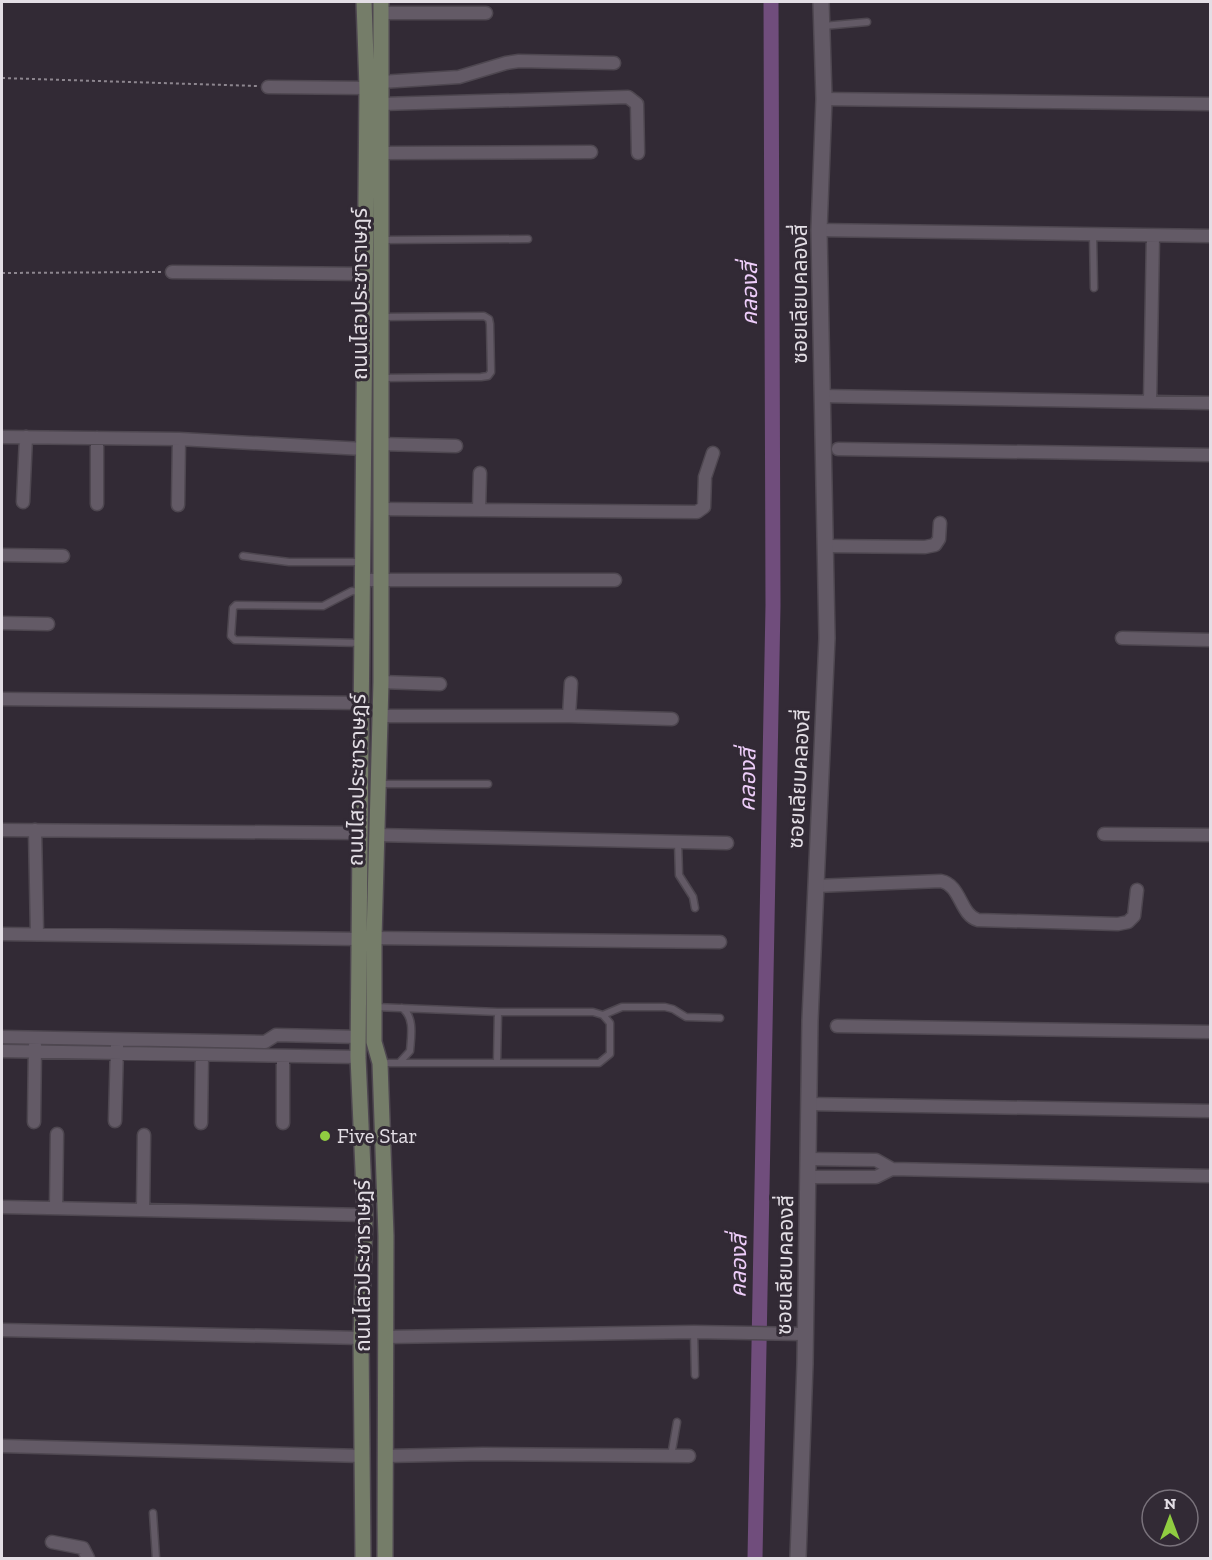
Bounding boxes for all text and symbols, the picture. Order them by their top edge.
street label: ถนนไสวประชาราษฎร์ [347,207,372,380]
street label: ซอยเลียบคลองสี่ [785,224,812,364]
water label: คลองสี่ [734,258,763,326]
street label: ถนนไสวประชาราษฎร์ [342,693,371,866]
street label: ซอยเลียบคลองสี่ [780,709,815,849]
water label: คลองสี่ [731,744,762,812]
place label: Five Star [337,1123,417,1148]
marker: Five Star [318,1129,332,1143]
street label: ถนนไสวประชาราษฎร์ [350,1179,375,1352]
street label: ซอยเลียบคลองสี่ [769,1195,798,1335]
water label: คลองสี่ [722,1230,753,1298]
north arrow [1140,1488,1200,1548]
text: N [1164,1494,1176,1513]

